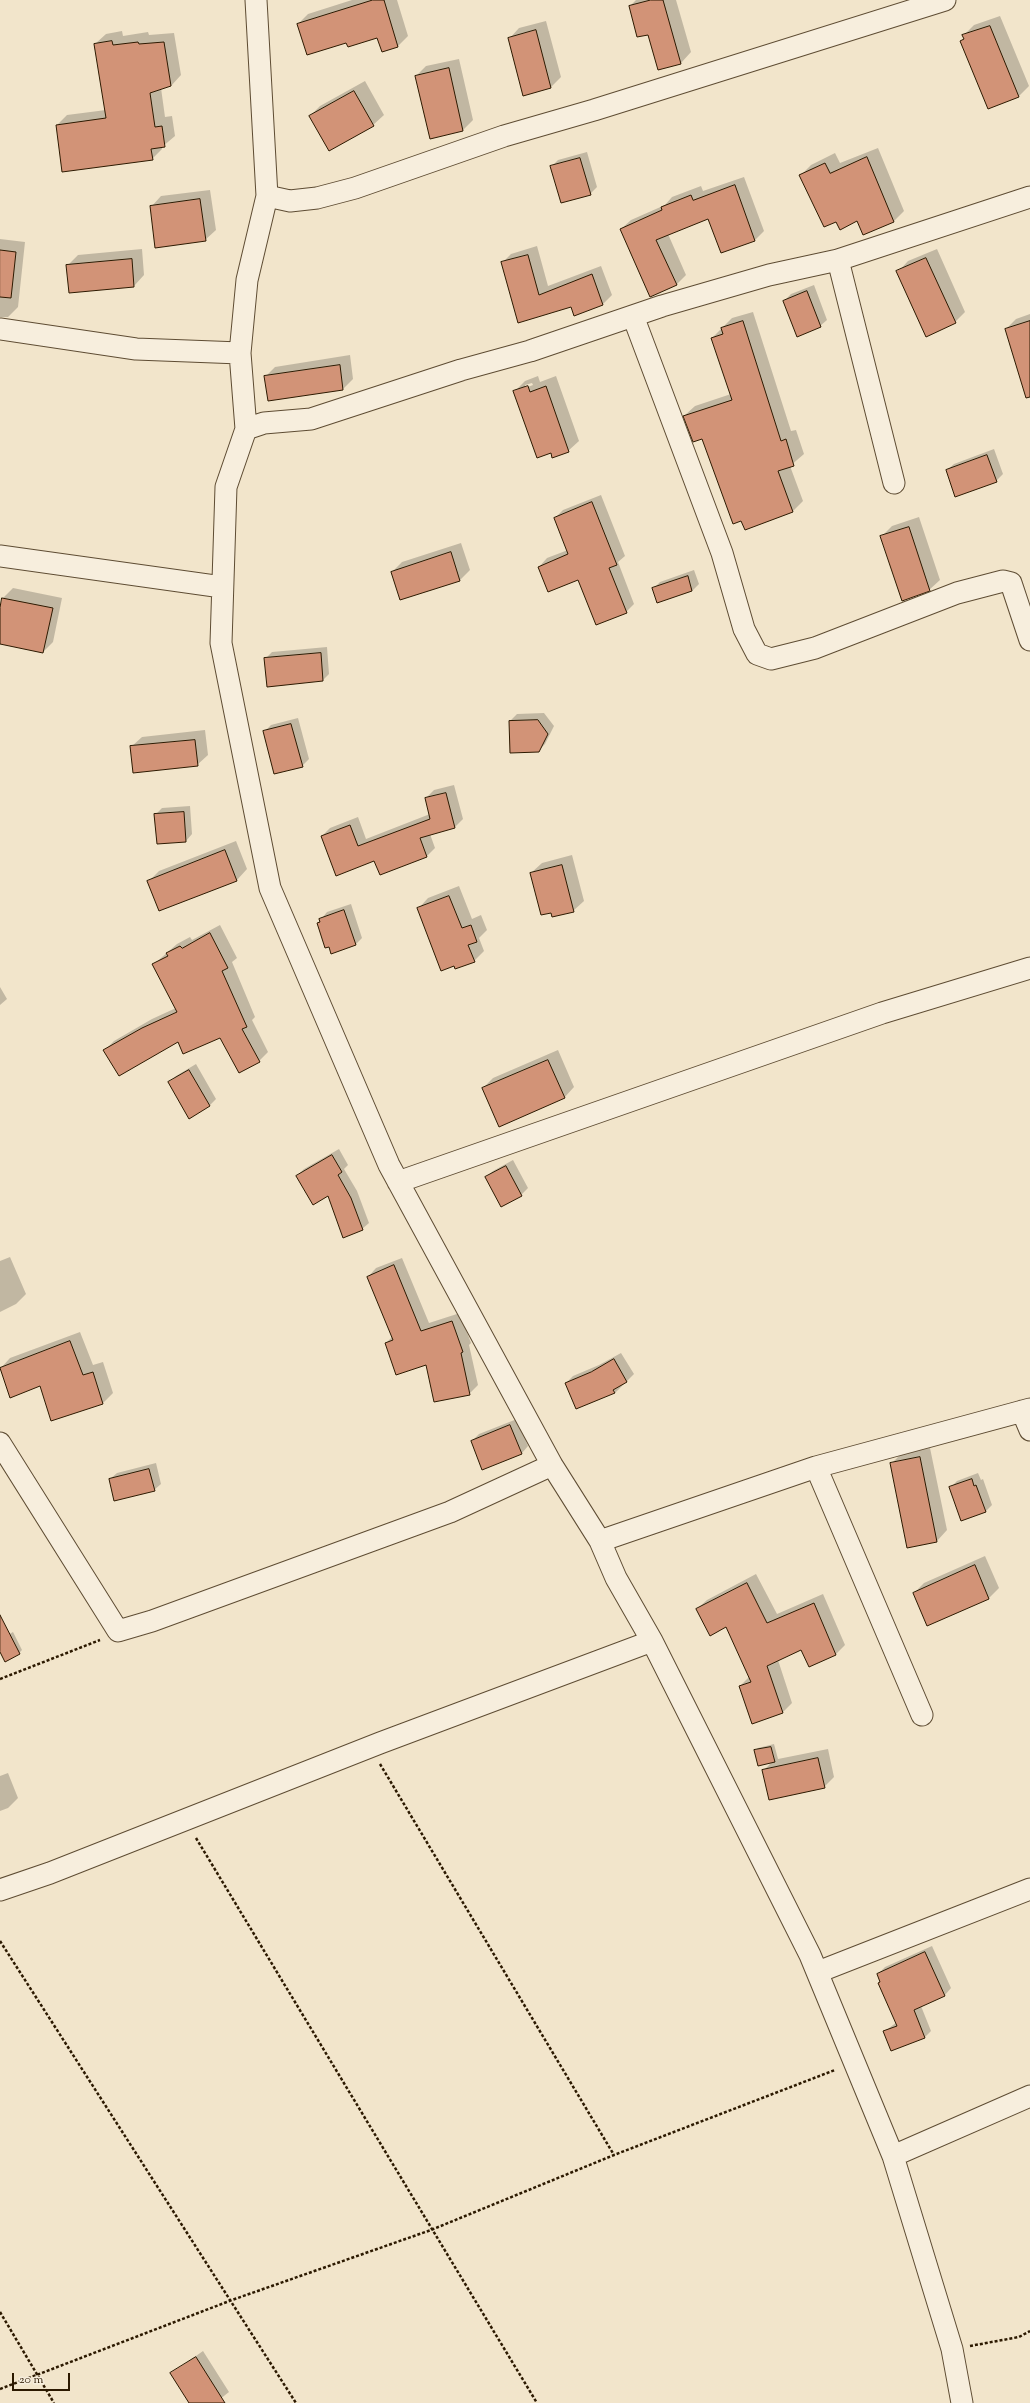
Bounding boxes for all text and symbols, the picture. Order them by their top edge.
scale bar [14,2365,72,2391]
text: 20 m [19,2371,43,2389]

